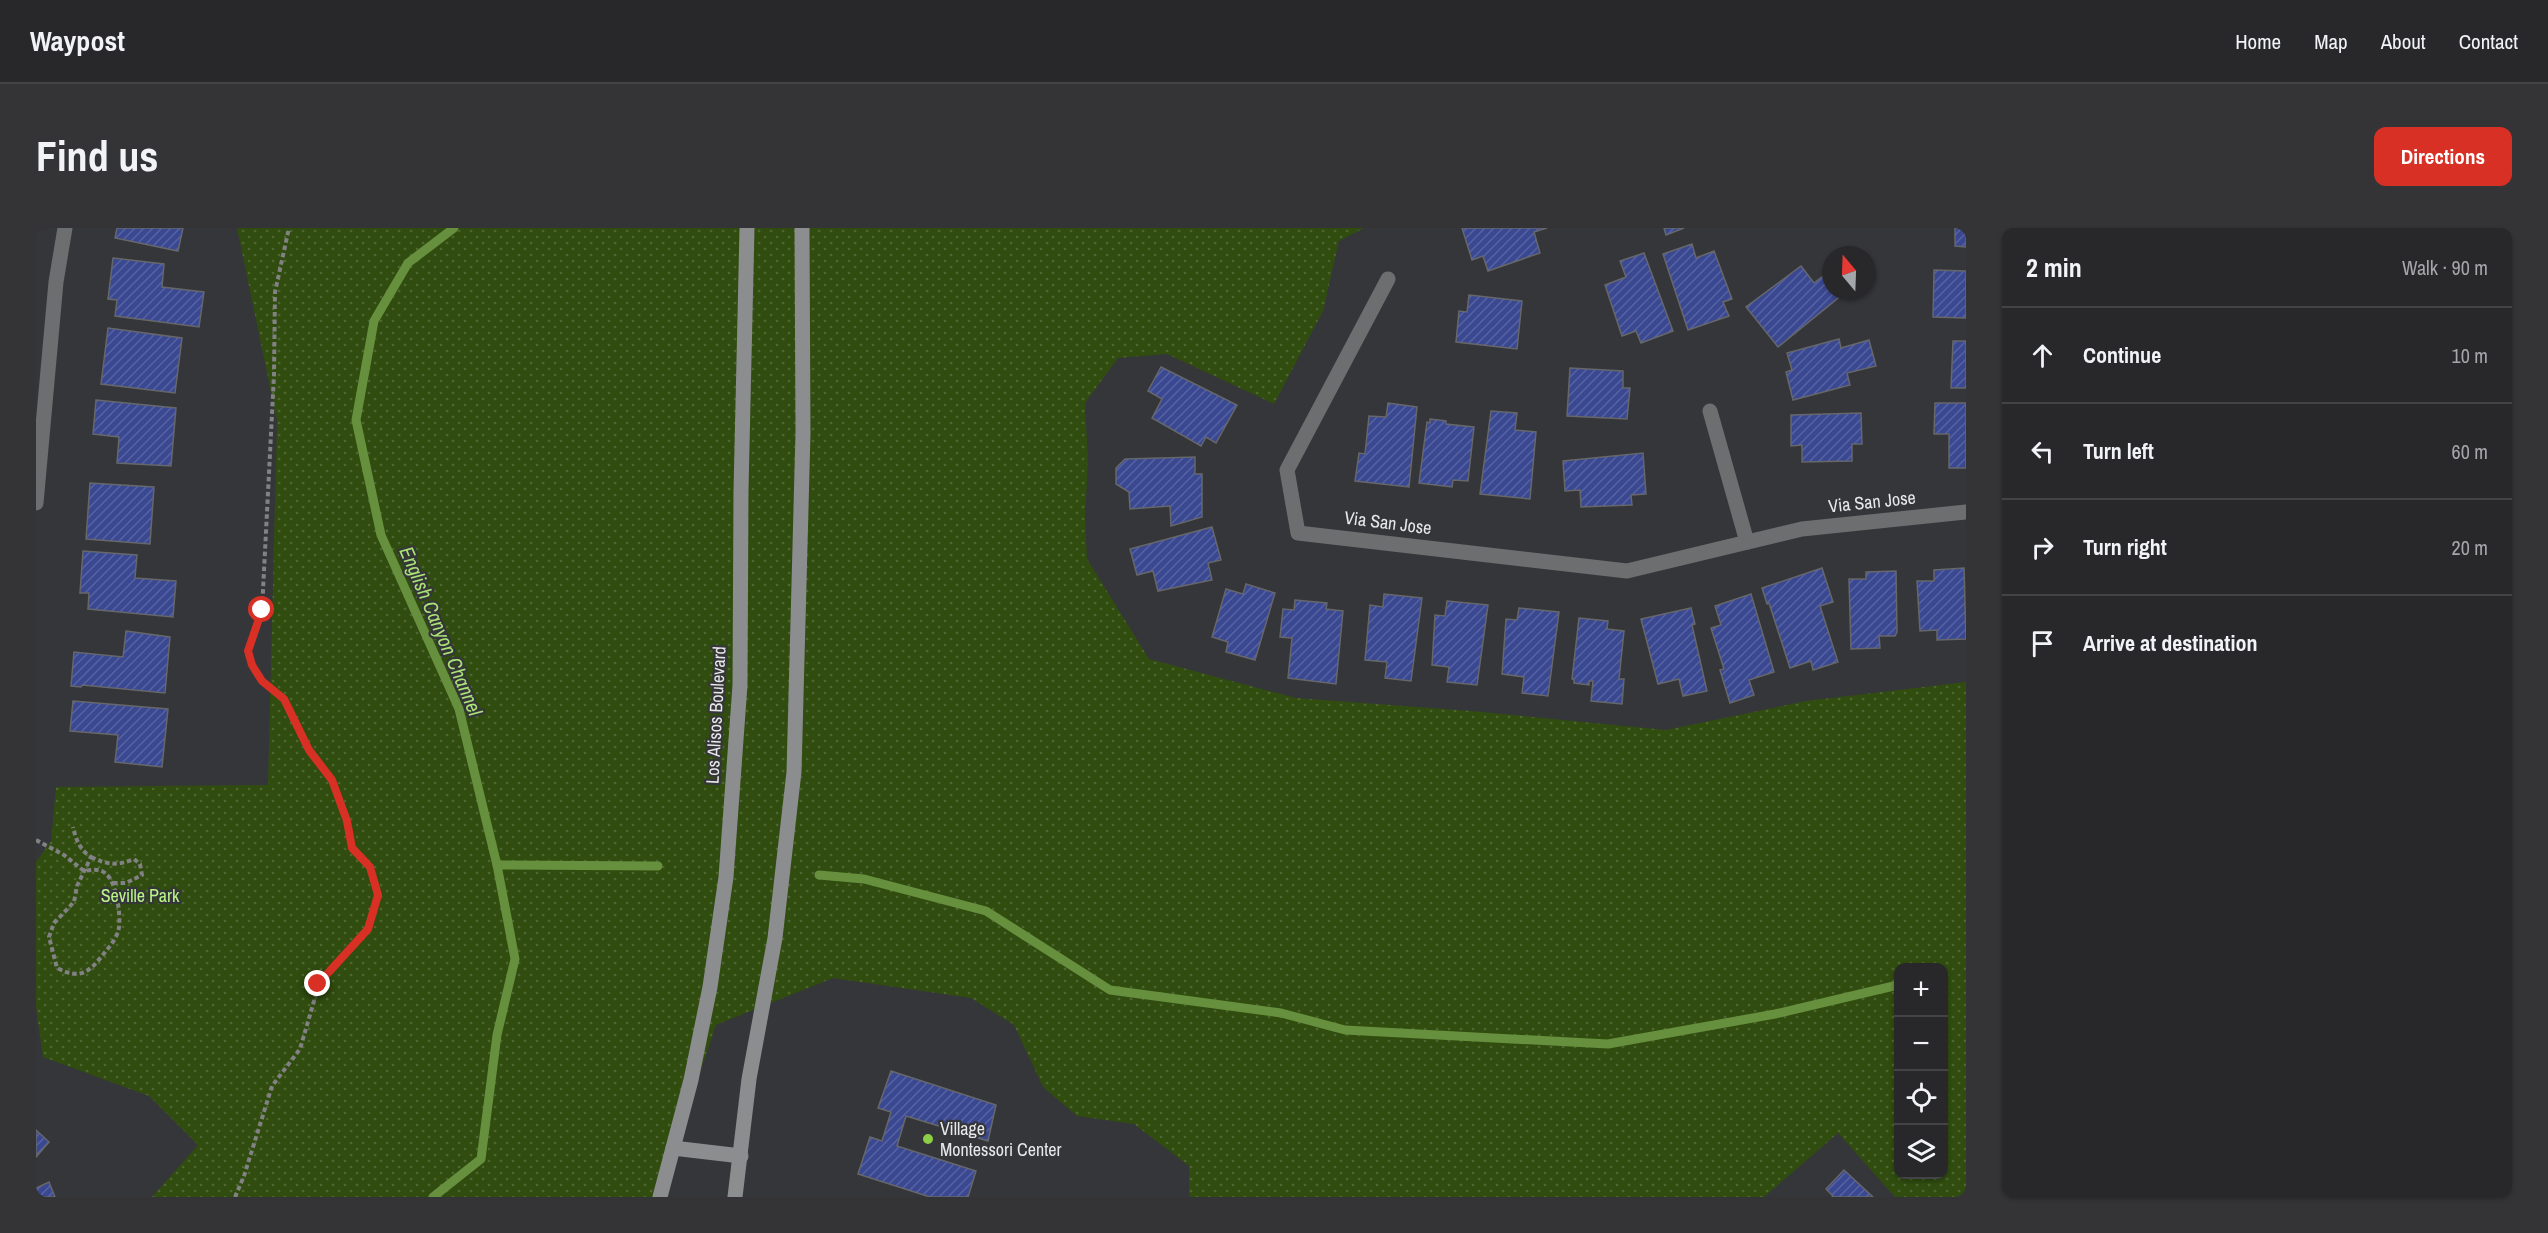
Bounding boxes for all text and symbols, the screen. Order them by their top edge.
text: Waypost [30,22,125,60]
text: Home [2235,27,2281,56]
text: Map [2314,27,2348,56]
text: About [2381,27,2426,56]
text: Contact [2459,27,2518,56]
button: Directions [2374,127,2512,186]
text: Find us [36,128,158,184]
north arrow [1822,246,1876,300]
text: 2 min [2026,250,2082,285]
text: Walk · 90 m [2402,254,2488,281]
icon: ahead [2026,339,2059,372]
text: Continue [2083,340,2161,370]
text: 10 m [2452,342,2488,369]
icon: left [2026,435,2059,468]
text: Turn left [2083,436,2154,466]
text: 60 m [2452,438,2488,465]
street label: Via San Jose [1827,484,1917,519]
street label: Via San Jose [1343,505,1433,540]
icon: right [2026,531,2059,564]
text: Turn right [2083,532,2167,562]
text: 20 m [2452,534,2488,561]
water label: English Canyon Channel [394,542,489,720]
route start [248,596,274,622]
icon: arrive [2026,627,2059,660]
text: Arrive at destination [2083,628,2257,658]
street label: Los Alisos Boulevard [699,645,732,784]
park label: Seville Park [101,883,180,908]
map controls [1894,963,1948,1179]
button: + [1894,963,1948,1017]
route end [304,970,330,996]
button: − [1894,1017,1948,1071]
button: locate [1894,1071,1948,1125]
place label: Village Montessori Center [940,1116,1061,1162]
button: layers [1894,1125,1948,1179]
marker: Village Montessori Center [921,1132,935,1146]

